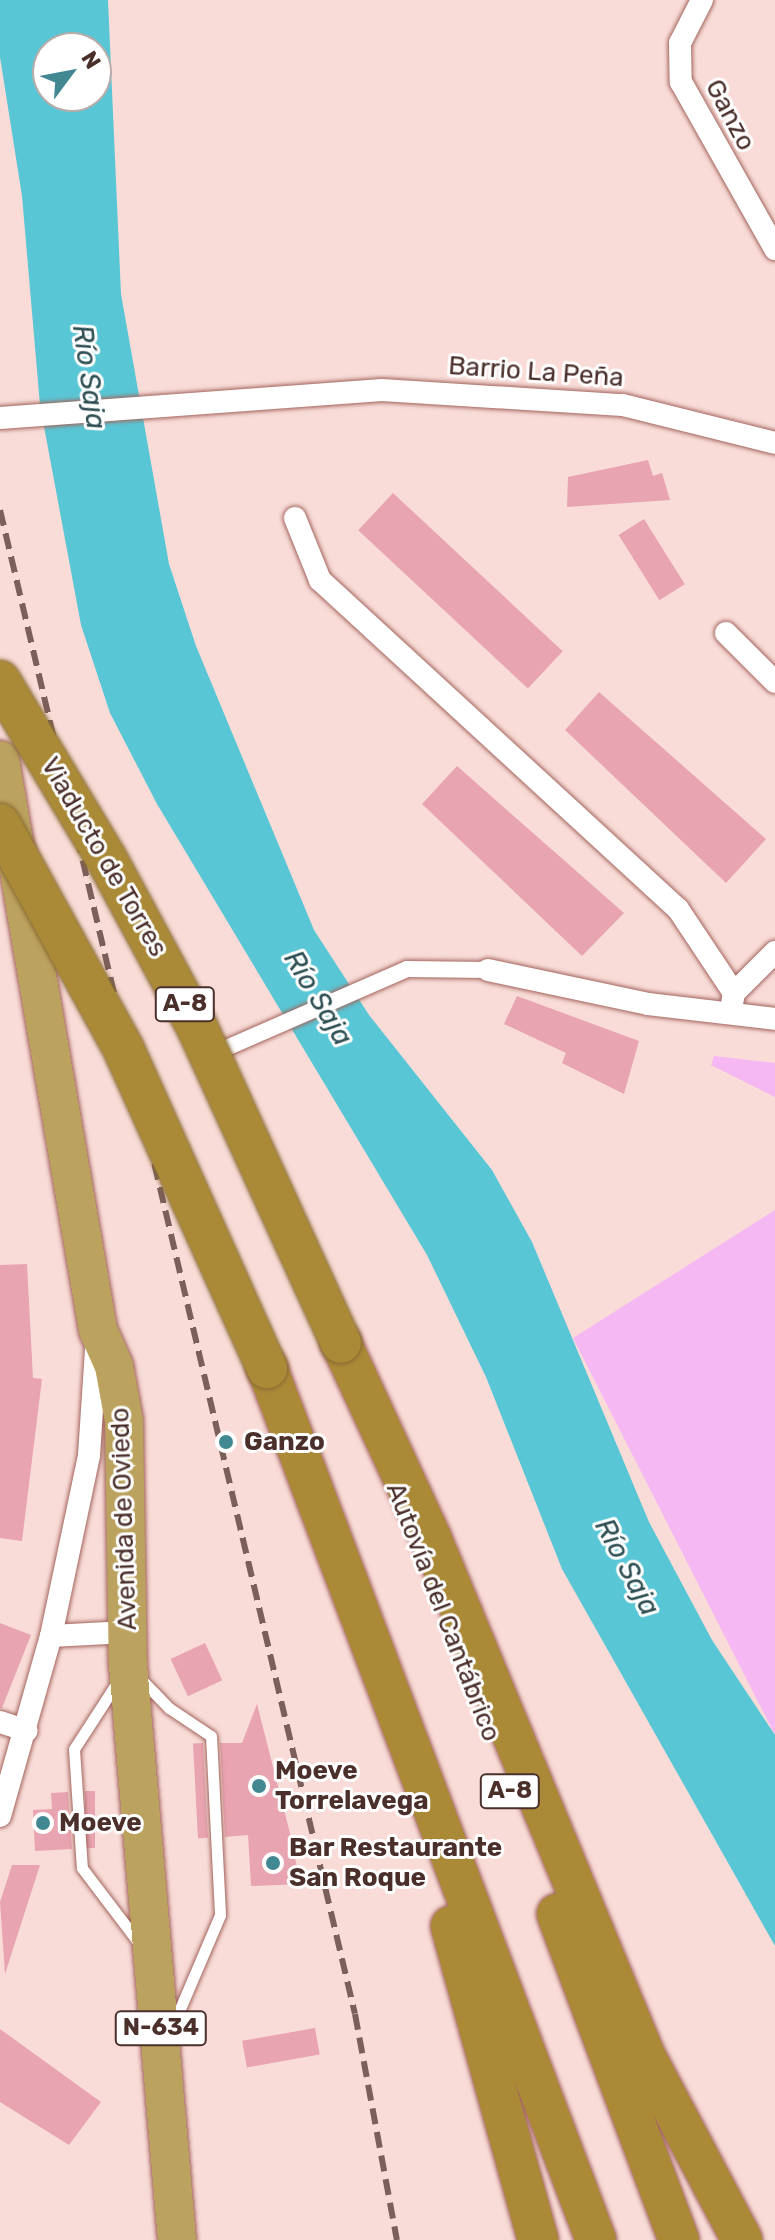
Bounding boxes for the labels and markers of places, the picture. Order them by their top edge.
place label: Ganzo [244,1426,325,1458]
marker: Ganzo [215,1431,237,1453]
place label: Moeve Torrelavega [275,1755,429,1816]
marker: Moeve Torrelavega [250,1777,268,1795]
place label: Moeve [59,1807,142,1839]
marker: Moeve [34,1814,52,1832]
place label: Bar Restaurante San Roque [289,1832,503,1894]
marker: Bar Restaurante San Roque [264,1854,282,1872]

